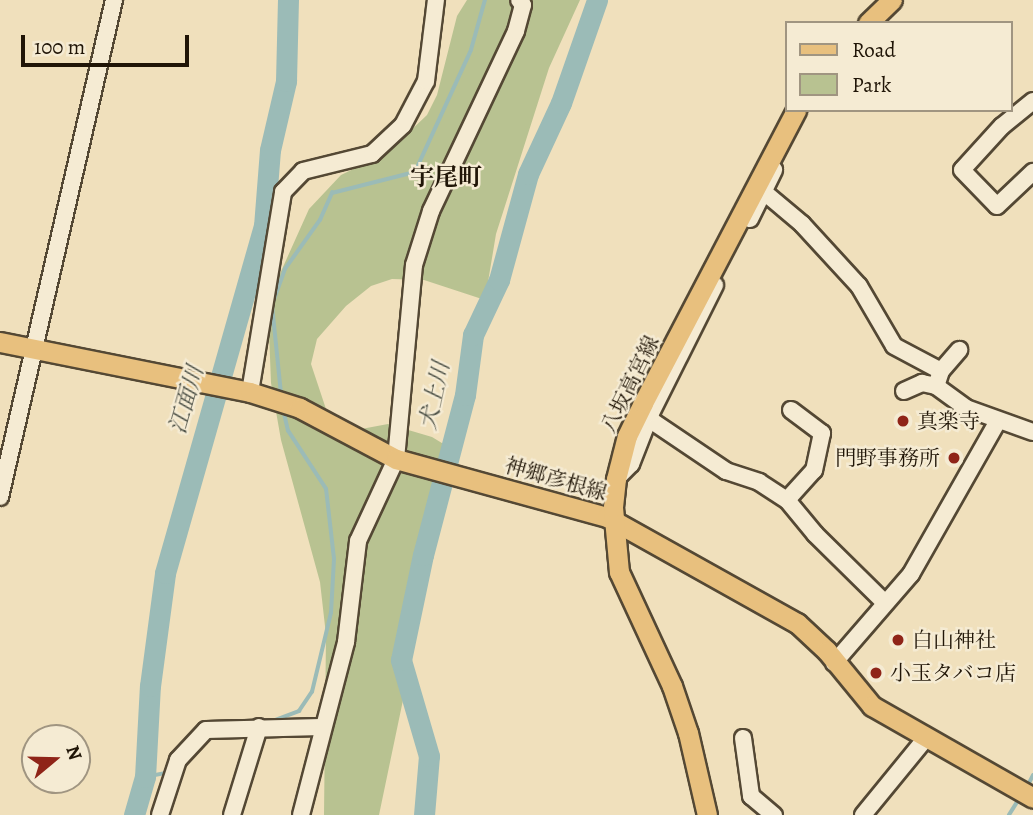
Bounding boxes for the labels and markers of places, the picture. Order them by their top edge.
place label: 真楽寺 [917,408,980,434]
marker: 真楽寺 [895,413,911,429]
place label: 門野事務所 [835,445,940,471]
marker: 門野事務所 [946,450,962,466]
place label: 白山神社 [912,627,996,653]
marker: 白山神社 [890,632,906,648]
place label: 小玉タバコ店 [890,660,1016,686]
marker: 小玉タバコ店 [868,665,884,681]

